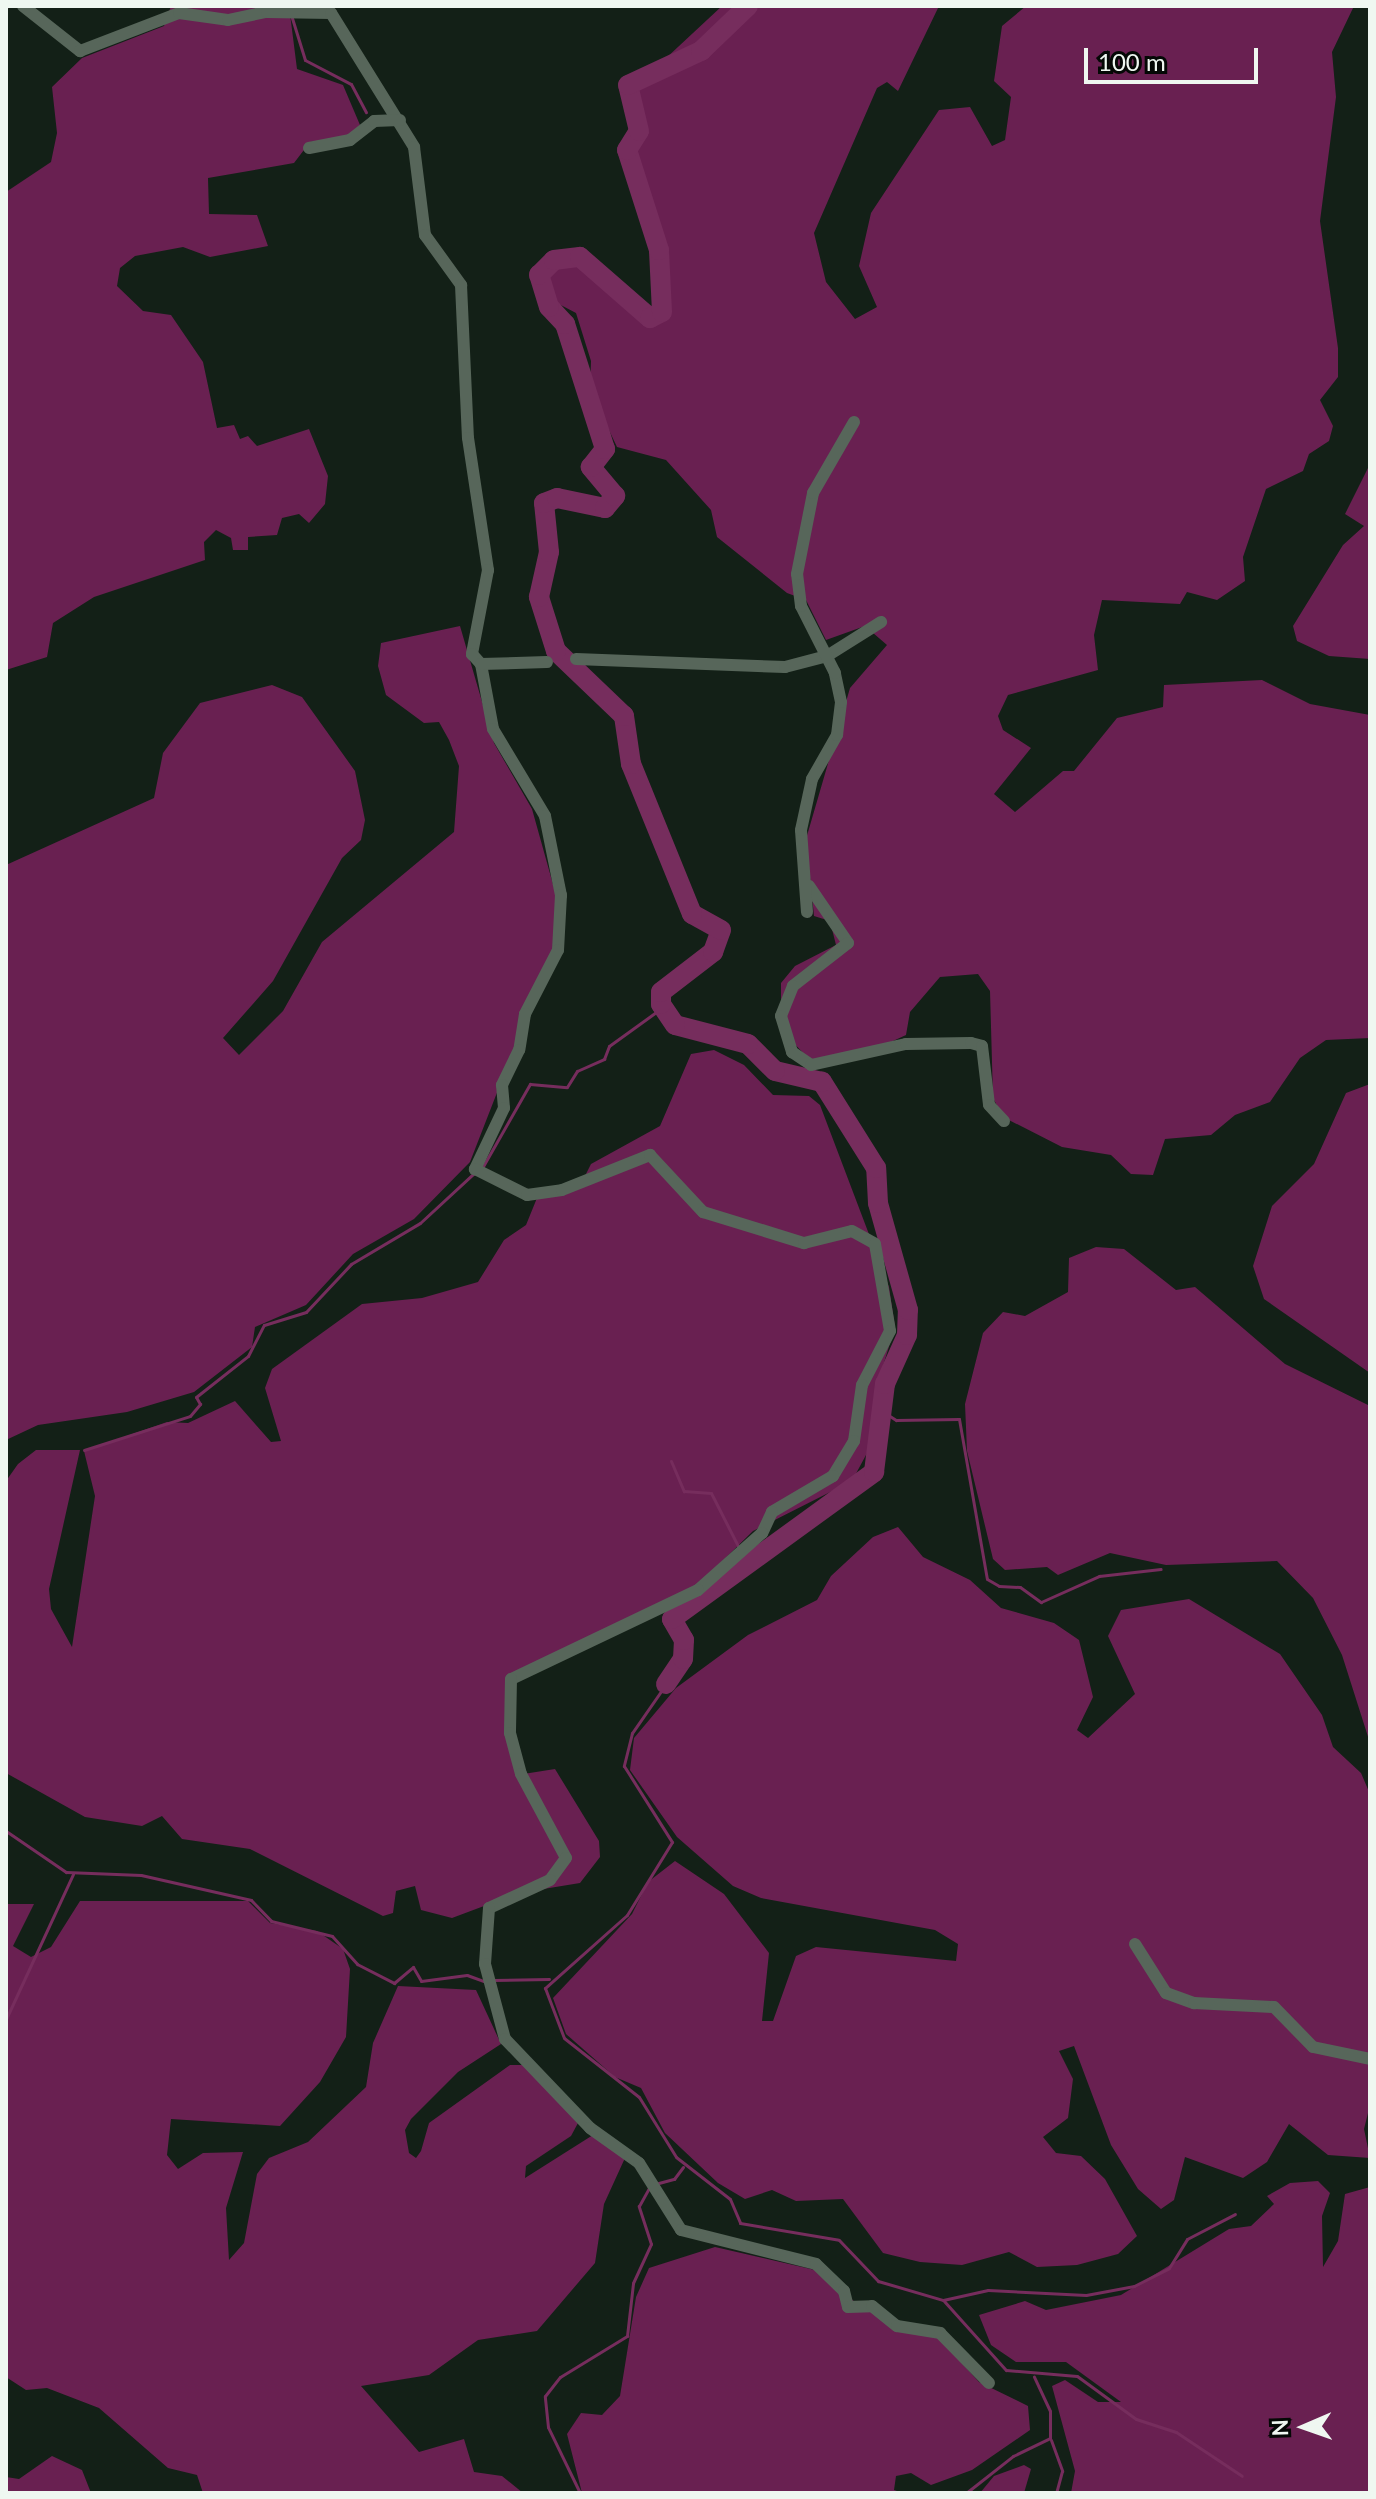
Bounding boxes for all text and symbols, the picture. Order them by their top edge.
scale bar [1088,32,1262,82]
text: 100 m [1098,47,1166,76]
north arrow [1264,2387,1344,2467]
text: N [1266,2419,1293,2437]

